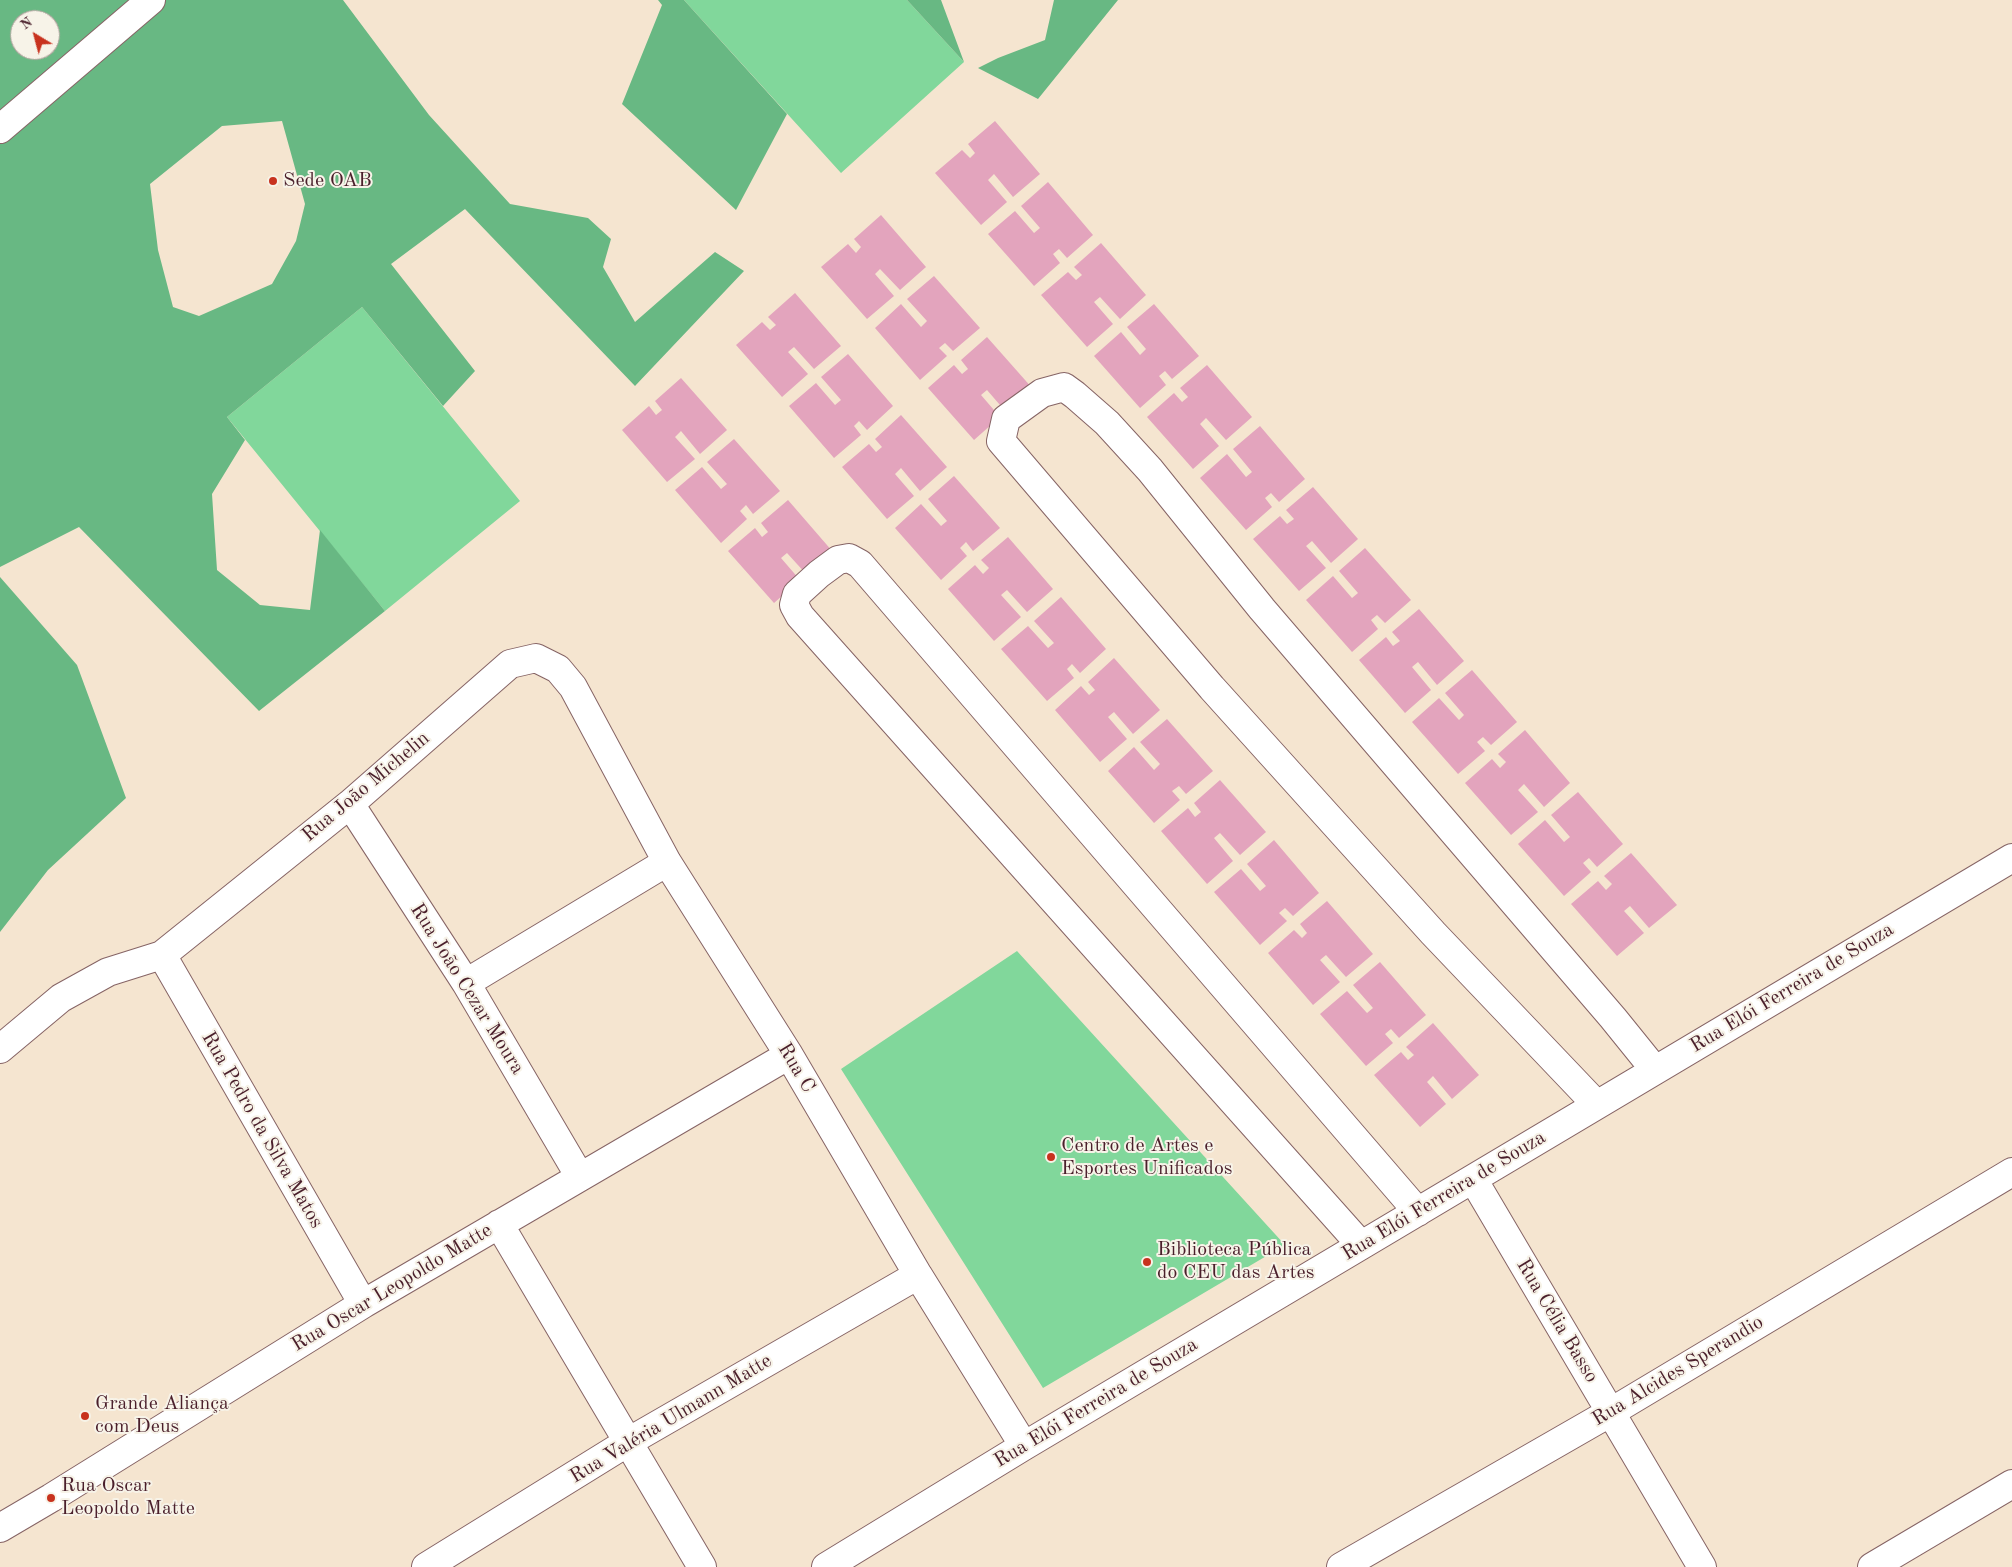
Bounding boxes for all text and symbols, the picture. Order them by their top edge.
north arrow [10,10,60,60]
text: N [18,15,35,33]
place label: Sede OAB [283,169,372,193]
marker: Sede OAB [267,175,279,187]
street label: Rua João Michelin [297,727,435,847]
street label: Rua João Cezar Moura [405,899,529,1079]
street label: Rua Elói Ferreira de Souza [1686,918,1898,1058]
street label: Rua Pedro da Silva Matos [196,1027,328,1233]
street label: Rua C [772,1039,820,1097]
street label: Rua Elói Ferreira de Souza [1338,1126,1550,1266]
place label: Centro de Artes e Esportes Unificados [1061,1134,1232,1181]
marker: Centro de Artes e Esportes Unificados [1045,1151,1057,1163]
street label: Rua Oscar Leopoldo Matte [287,1219,497,1357]
place label: Biblioteca Pública do CEU das Artes [1157,1238,1314,1285]
street label: Rua Célia Basso [1511,1255,1603,1387]
marker: Biblioteca Pública do CEU das Artes [1141,1256,1153,1268]
street label: Rua Alcides Sperandio [1588,1310,1768,1432]
street label: Rua Elói Ferreira de Souza [990,1333,1202,1473]
street label: Rua Valéria Ulmann Matte [566,1349,776,1489]
place label: Grande Aliança com Deus [95,1392,229,1439]
marker: Grande Aliança com Deus [79,1410,91,1422]
place label: Rua Oscar Leopoldo Matte [61,1474,195,1521]
marker: Rua Oscar Leopoldo Matte [45,1492,57,1504]

